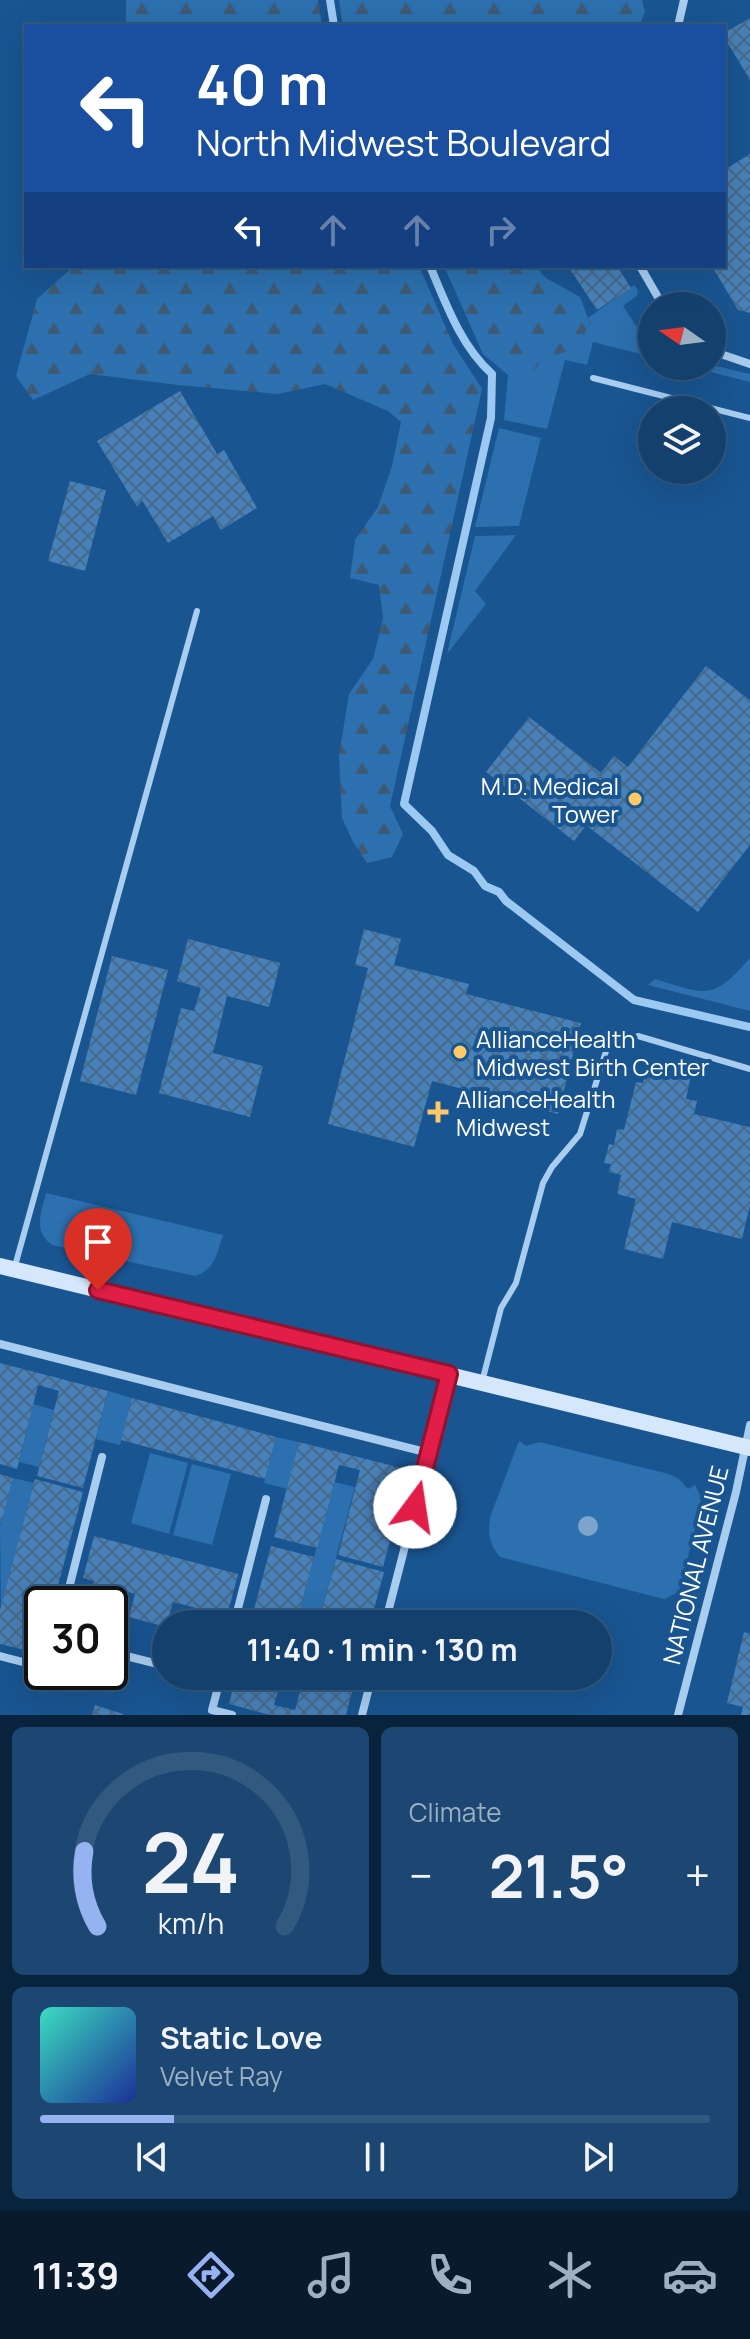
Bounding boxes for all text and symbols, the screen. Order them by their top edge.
text: 40 m [196,45,328,122]
icon: left [64,56,168,160]
text: North Midwest Boulevard [196,118,611,167]
icon: left [227,208,271,252]
icon: ahead [311,208,355,252]
icon: ahead [395,208,439,252]
icon: right [479,208,523,252]
north arrow [638,292,726,380]
map controls [638,292,726,484]
button: layers [638,396,726,484]
place label: M.D. Medical Tower [481,769,619,830]
marker: M.D. Medical Tower [626,790,644,808]
place label: AllianceHealth Midwest Birth Center [476,1022,710,1083]
marker: AllianceHealth Midwest Birth Center [451,1043,469,1061]
place label: AllianceHealth Midwest [456,1082,616,1143]
marker: AllianceHealth Midwest [427,1101,449,1123]
pin [64,1208,132,1290]
icon: arrive [76,1220,120,1264]
street label: NATIONAL AVENUE [654,1462,736,1668]
position arrow [373,1465,457,1549]
speed limit sign: 30 [24,1586,128,1690]
text: 11:40 · 1 min · 130 m [246,1629,518,1670]
text: Climate [409,1794,501,1830]
text: 24 [141,1804,240,1918]
text: 21.5° [489,1834,629,1916]
text: − [409,1845,433,1905]
text: + [685,1845,710,1905]
text: km/h [157,1904,224,1943]
text: Static Love [160,2017,323,2058]
text: Velvet Ray [160,2058,283,2094]
icon: previous [130,2135,174,2179]
icon: pause [353,2135,397,2179]
icon: next [576,2135,620,2179]
icon: directions [183,2247,239,2303]
icon: music [303,2247,359,2303]
icon: phone [422,2247,478,2303]
icon: climate [542,2247,598,2303]
icon: car [662,2247,718,2303]
text: 11:39 [32,2251,119,2300]

